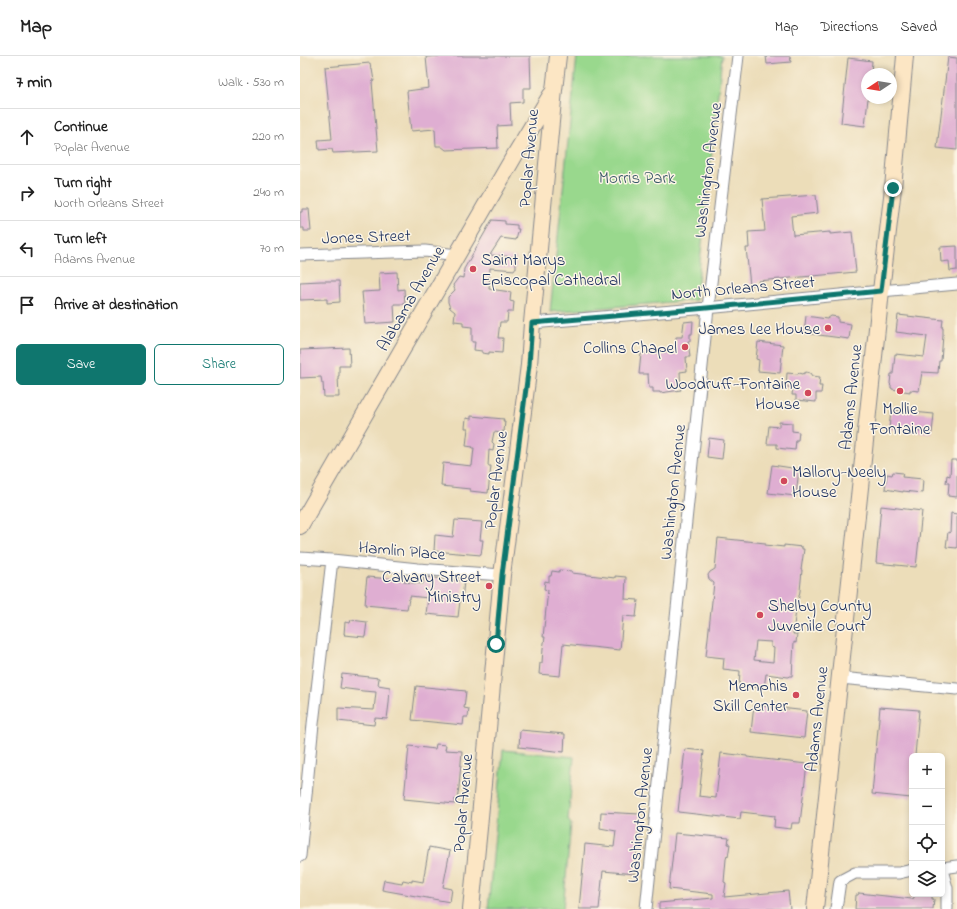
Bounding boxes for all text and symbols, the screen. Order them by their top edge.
text: Map [20,14,52,41]
text: Map [775,17,798,38]
text: Directions [820,17,878,38]
text: Saved [900,17,937,38]
north arrow [861,68,897,104]
text: 7 min [16,70,52,95]
text: Walk · 530 m [218,73,284,92]
street label: Washington Avenue [688,101,731,240]
street label: Poplar Avenue [513,107,546,208]
text: Continue [54,116,108,138]
icon: ahead [16,126,38,148]
text: 220 m [252,127,284,146]
text: Poplar Avenue [54,138,130,157]
park label: Morris Park [599,166,676,191]
text: Turn right [54,172,112,194]
route end [884,179,902,197]
icon: right [16,182,38,204]
text: 240 m [253,183,284,202]
text: North Orleans Street [54,194,164,213]
street label: Jones Street [321,223,411,252]
text: Turn left [54,228,107,250]
icon: left [16,238,38,260]
text: 70 m [260,239,284,258]
street label: Alabama Avenue [371,241,452,356]
place label: Saint Marys Episcopal Cathedral [481,248,621,293]
text: Adams Avenue [54,250,135,269]
marker: Saint Marys Episcopal Cathedral [468,264,478,274]
street label: North Orleans Street [670,270,816,307]
icon: arrive [16,294,38,316]
text: Arrive at destination [54,294,178,316]
place label: James Lee House [698,317,820,342]
marker: James Lee House [823,323,833,333]
place label: Collins Chapel [583,336,677,361]
marker: Collins Chapel [680,342,690,352]
street label: Adams Avenue [834,343,870,451]
button: Save [16,344,146,385]
button: Share [154,344,284,385]
place label: Woodruff-Fontaine House [665,372,800,417]
marker: Mollie Fontaine [895,386,905,396]
marker: Woodruff-Fontaine House [803,388,813,398]
place label: Mollie Fontaine [869,397,931,442]
street label: Washington Avenue [654,423,695,561]
street label: Poplar Avenue [478,429,515,531]
place label: Mallory-Neely House [792,460,886,505]
marker: Mallory-Neely House [779,476,789,486]
street label: Hamlin Place [358,535,447,568]
place label: Calvary Street Ministry [382,565,481,611]
marker: Calvary Street Ministry [484,581,494,591]
place label: Shelby County Juvenile Court [768,594,872,639]
marker: Shelby County Juvenile Court [755,610,765,620]
route start [487,635,505,653]
street label: Adams Avenue [800,665,836,773]
place label: Memphis Skill Center [713,674,789,719]
marker: Memphis Skill Center [791,690,801,700]
street label: Washington Avenue [621,746,662,884]
street label: Poplar Avenue [447,752,480,853]
map controls [909,753,945,897]
button: + [909,753,945,789]
button: − [909,789,945,825]
button: locate [909,825,945,861]
button: layers [909,861,945,897]

